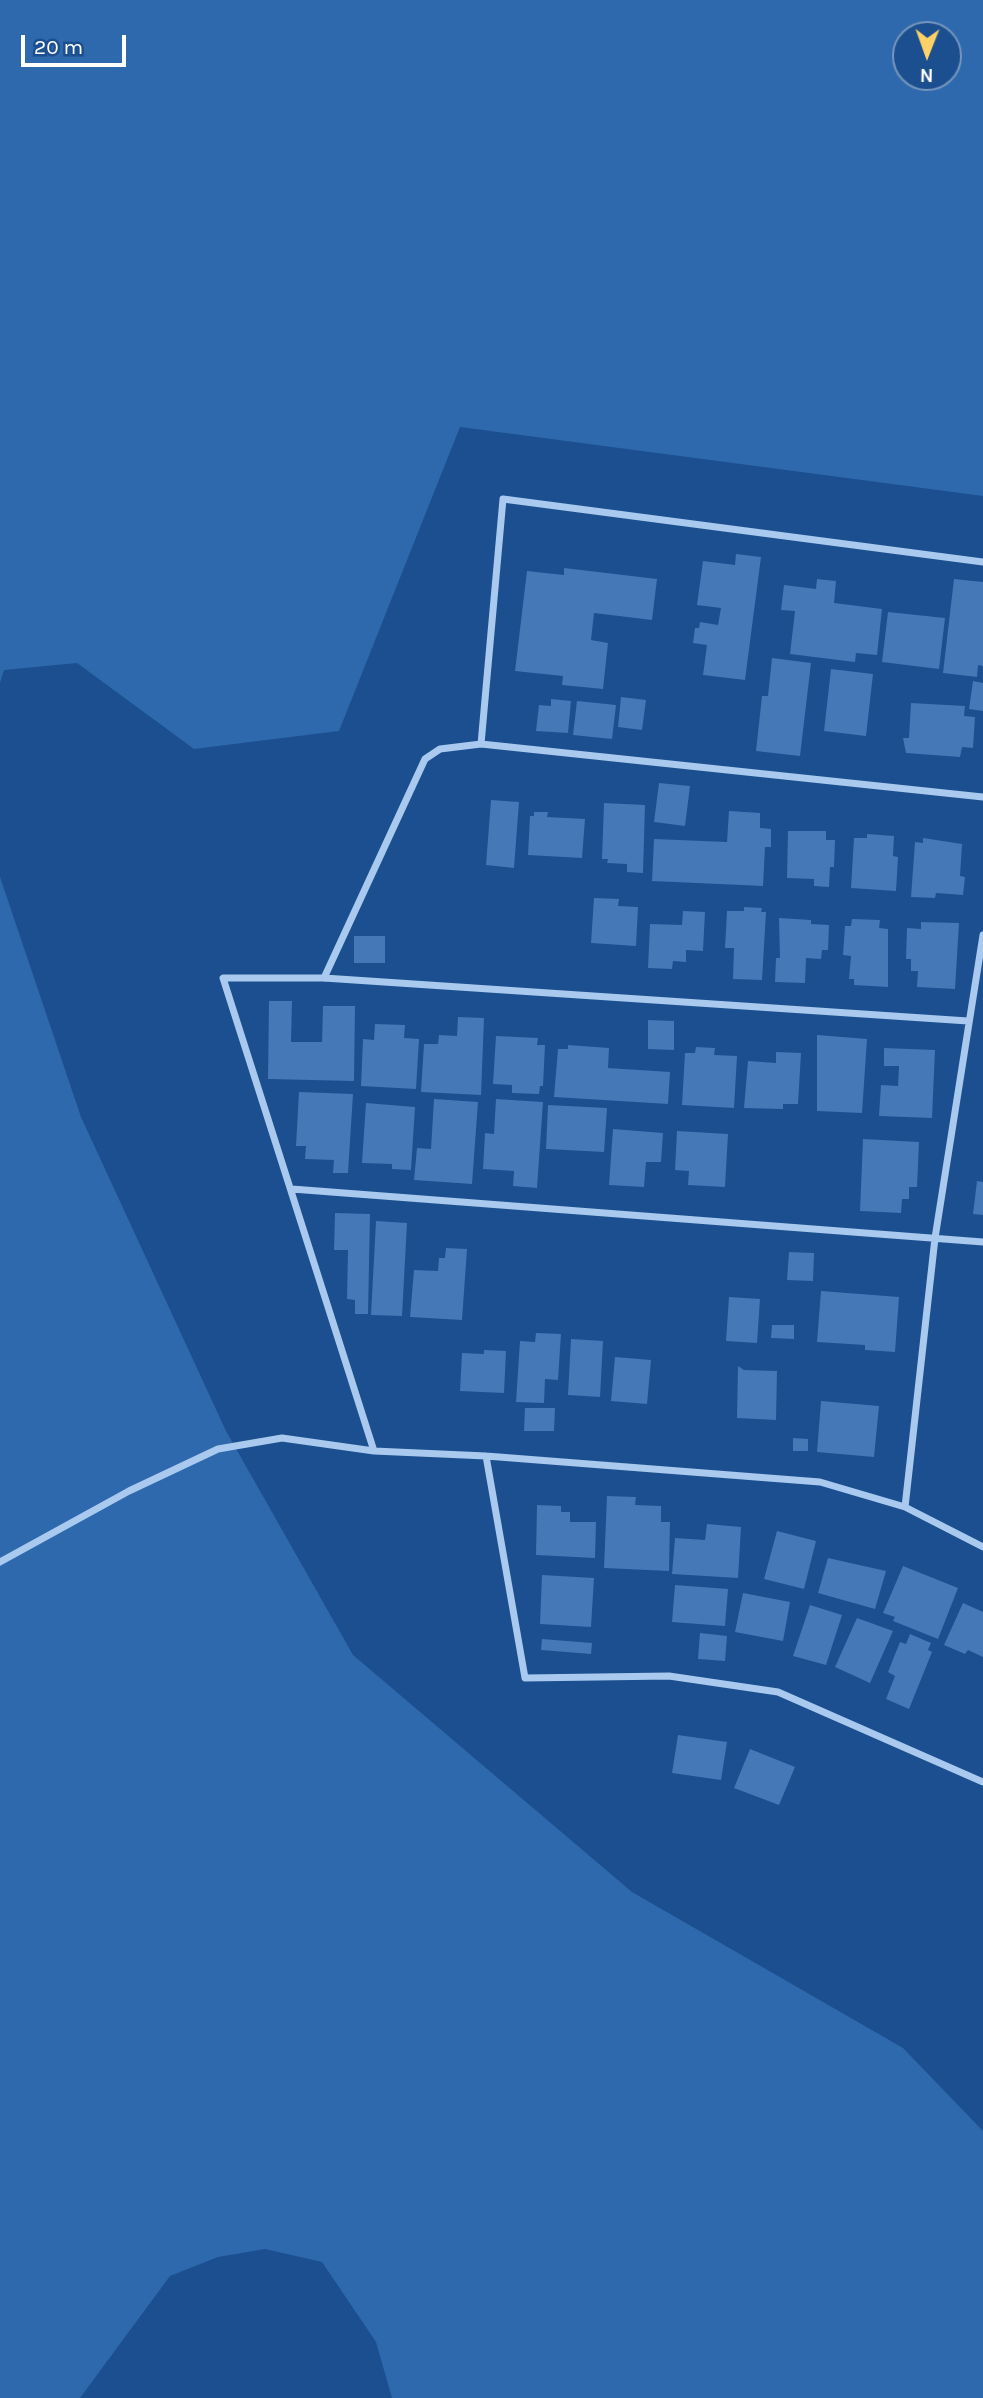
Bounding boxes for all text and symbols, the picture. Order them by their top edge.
scale bar [24,21,130,65]
north arrow [892,21,962,91]
text: 20 m [34,35,83,59]
text: N [920,64,934,86]

